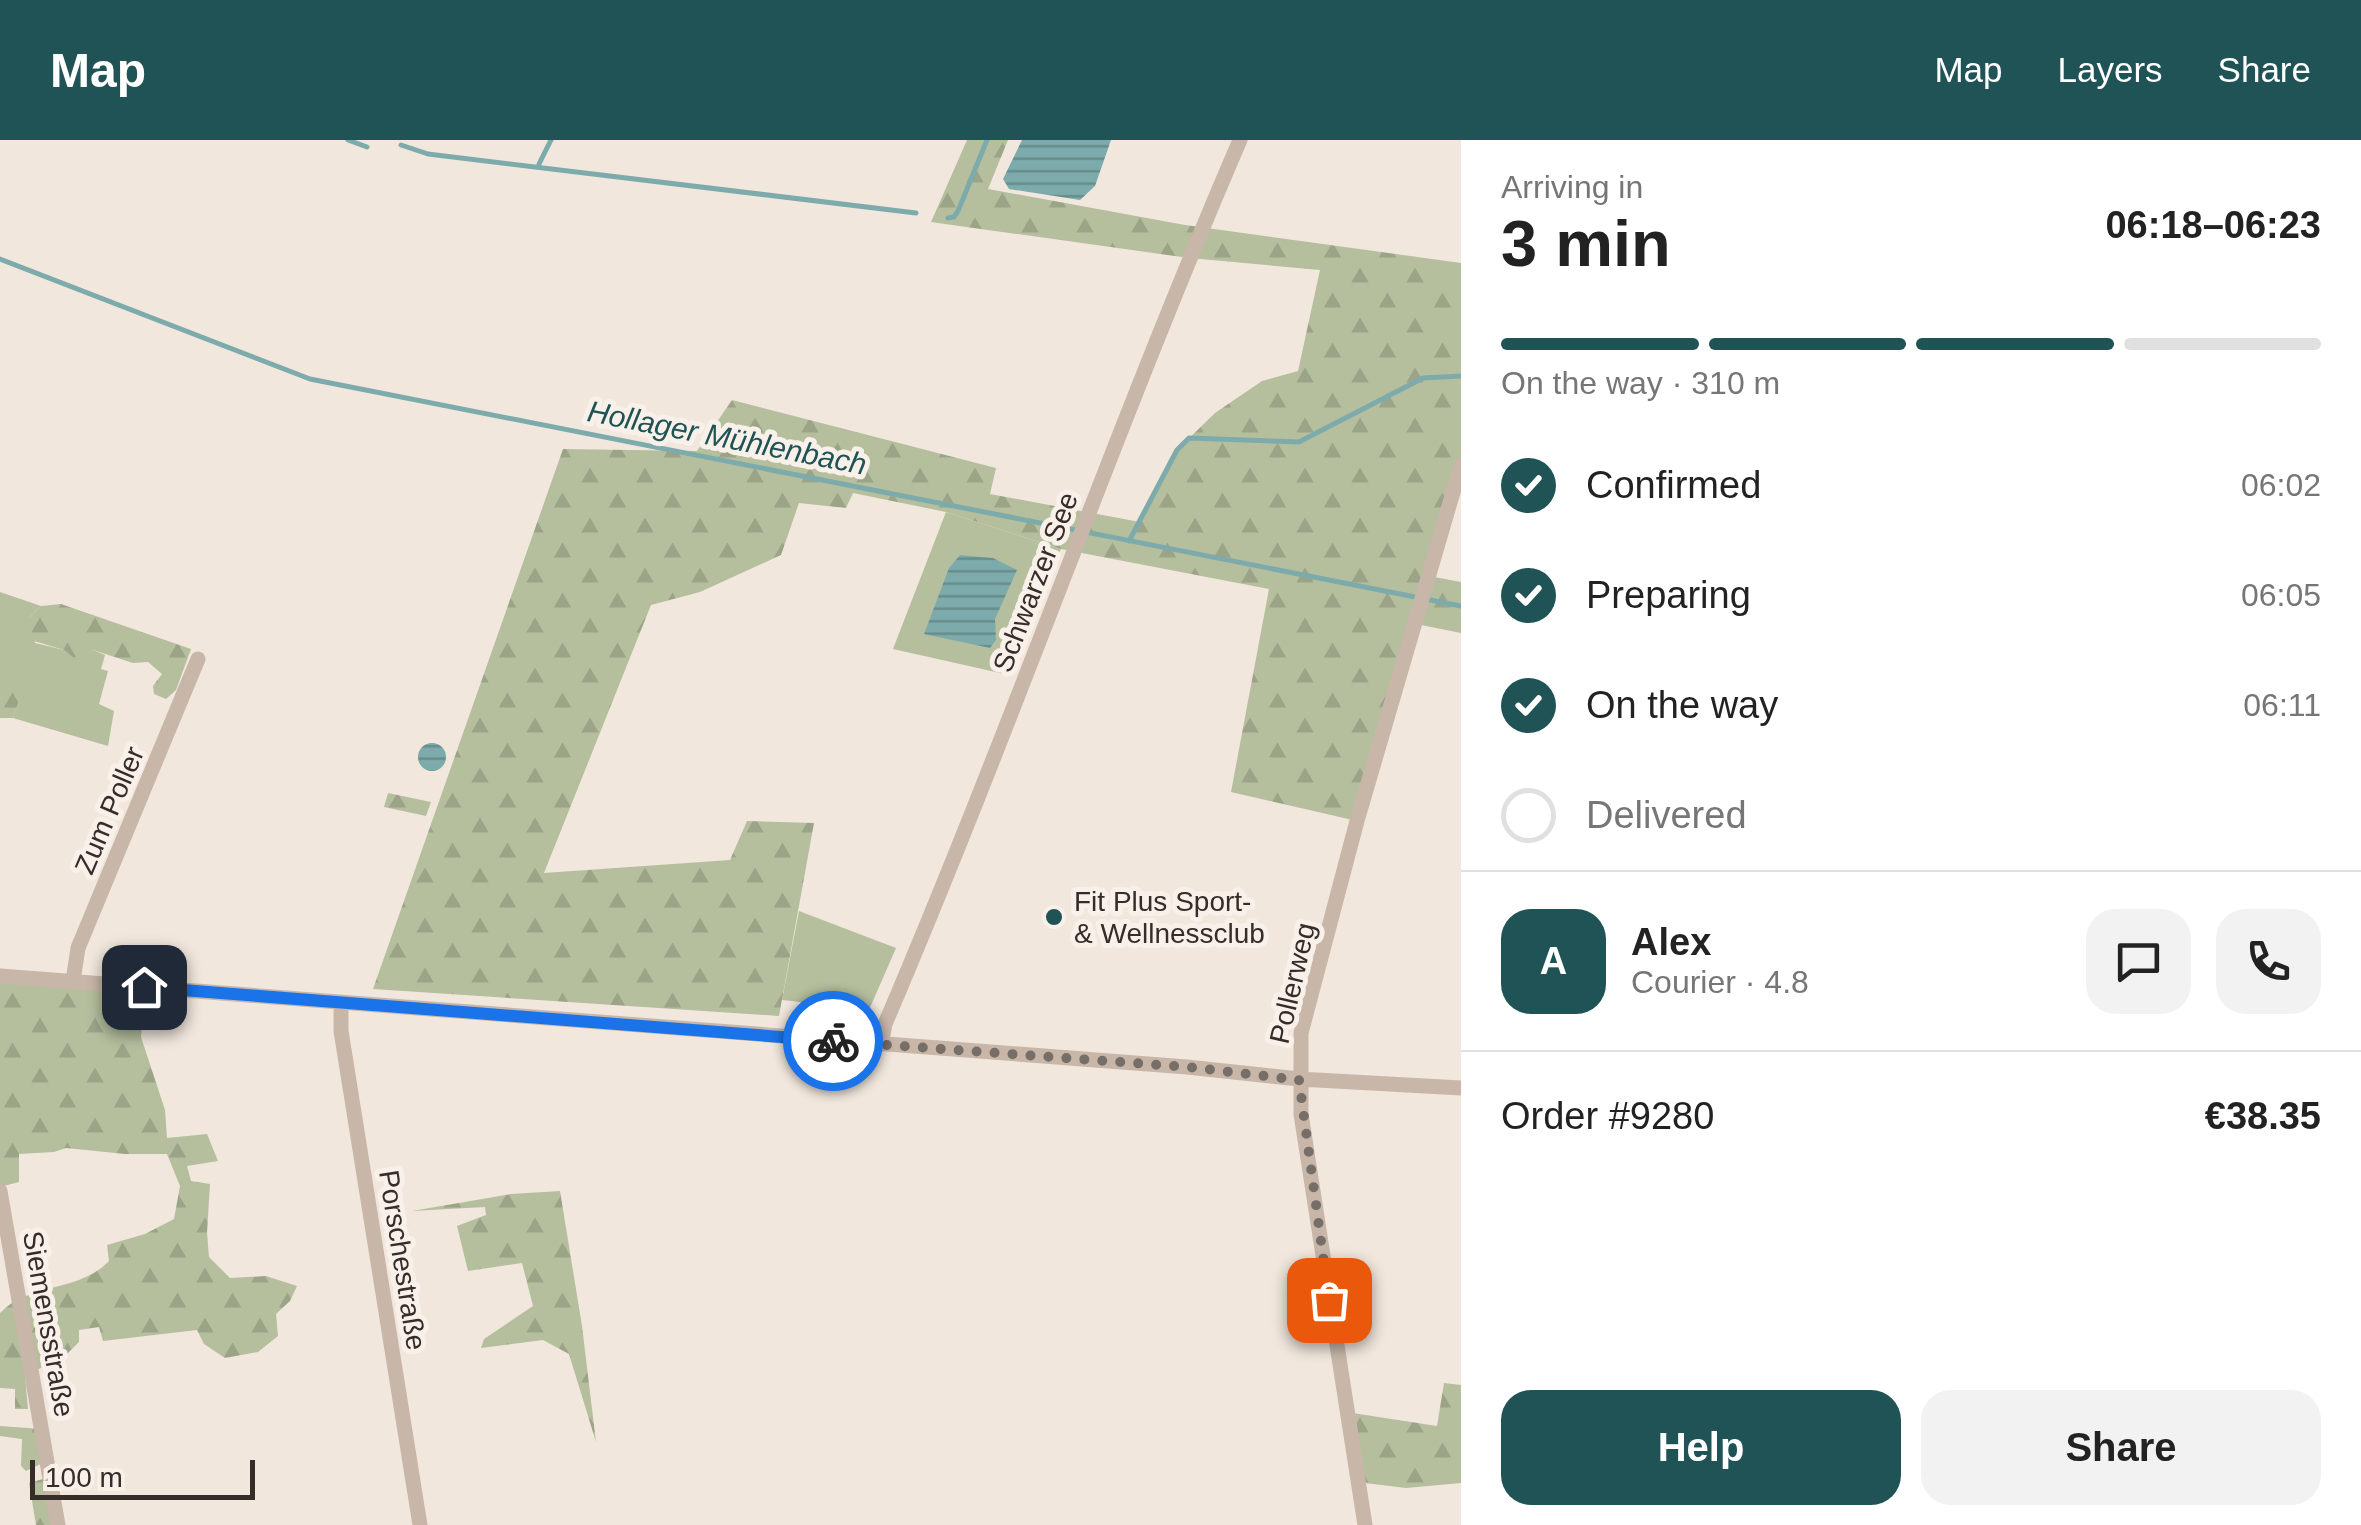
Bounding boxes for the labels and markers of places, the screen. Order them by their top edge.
place label: Fit Plus Sport- & Wellnessclub [1074,886,1265,949]
marker: Fit Plus Sport- & Wellnessclub [1043,906,1065,928]
pin [102,945,187,1030]
pin [1287,1258,1372,1343]

